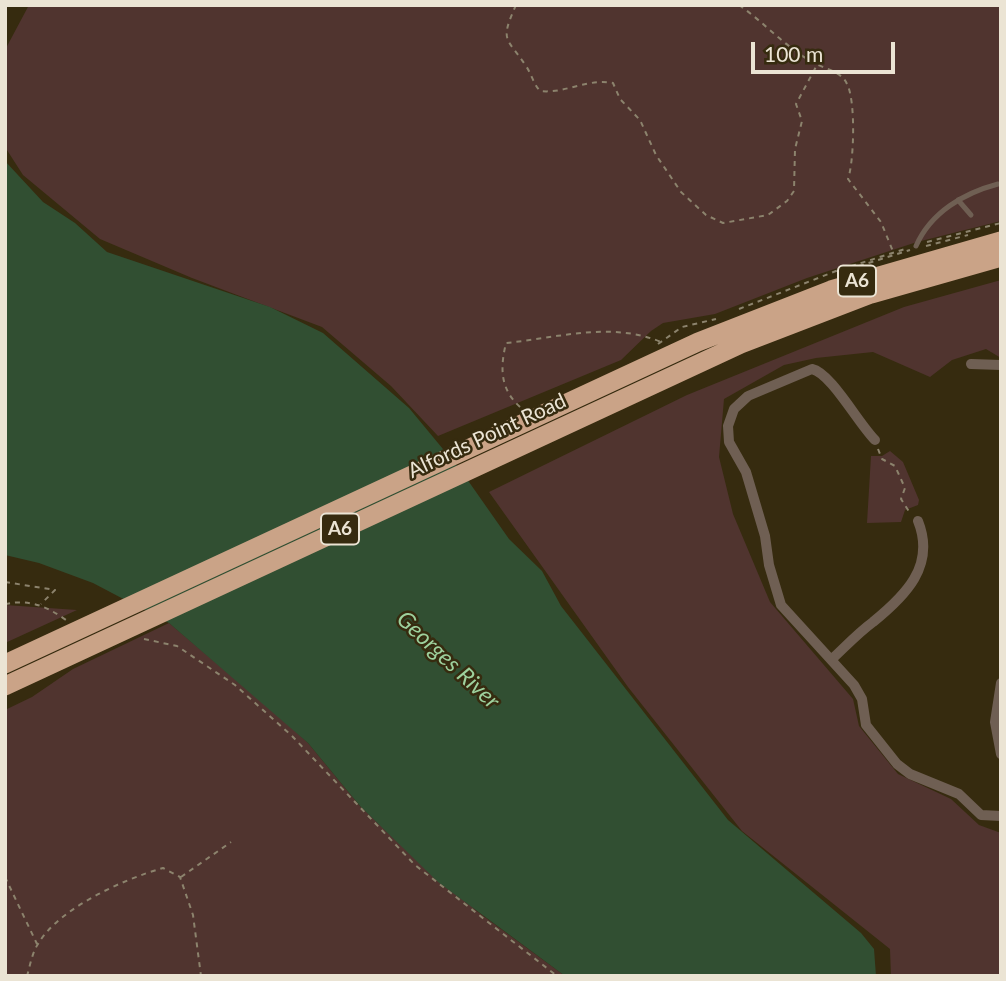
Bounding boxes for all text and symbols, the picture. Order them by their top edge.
scale bar [754,28,898,72]
text: 100 m [764,41,823,66]
road number: A6 [838,266,876,296]
street label: Alfords Point Road [404,388,570,484]
road number: A6 [321,514,359,544]
water label: Georges River [391,605,505,715]

